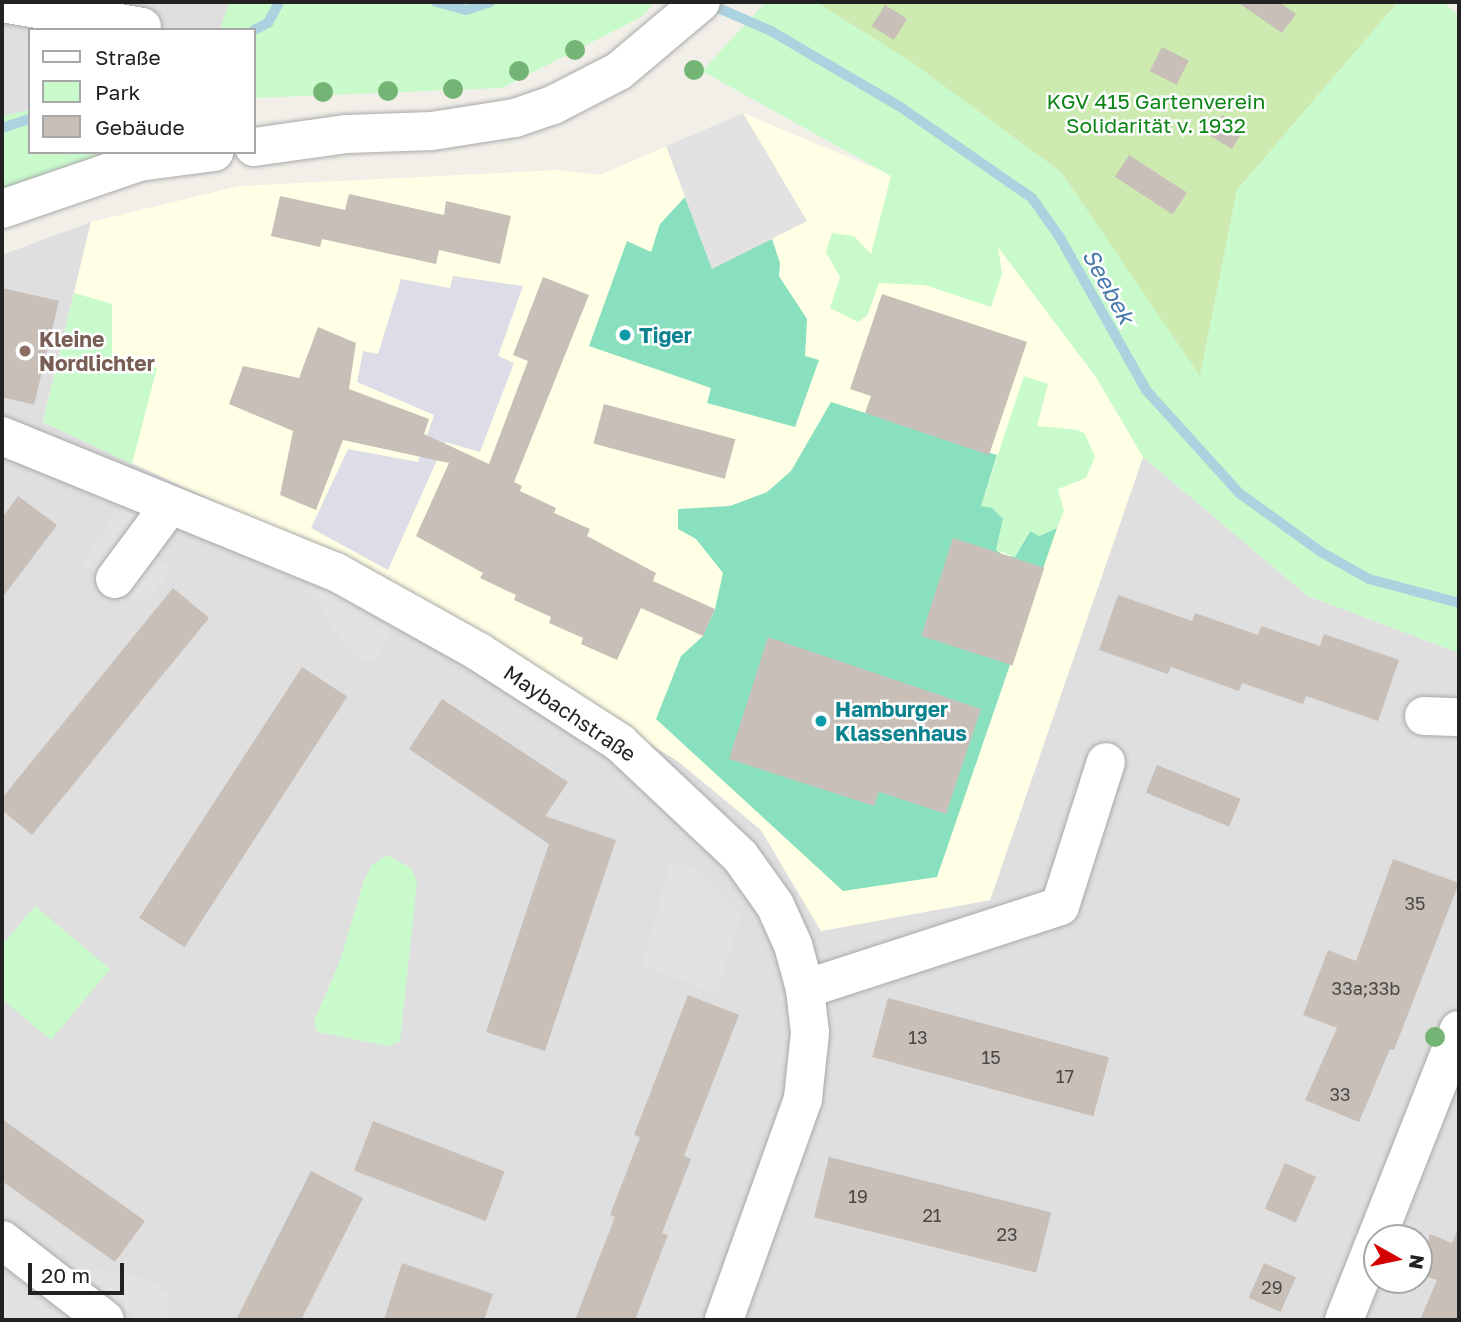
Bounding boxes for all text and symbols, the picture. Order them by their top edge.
legend [28,28,256,154]
text: Straße [95,44,161,70]
text: Park [95,79,140,105]
park label: KGV 415 Gartenverein Solidarität v. 1932 [1047,88,1265,138]
text: Gebäude [95,114,185,140]
water label: Seebek [1077,244,1141,328]
place label: Tiger [639,322,692,348]
place label: Kleine Nordlichter [39,326,155,376]
marker: Tiger [617,327,633,343]
marker: Kleine Nordlichter [17,343,33,359]
street label: Maybachstraße [499,659,641,767]
place label: Hamburger Klassenhaus [835,696,967,746]
marker: Hamburger Klassenhaus [813,713,829,729]
house number: 35 [1405,892,1425,914]
house number: 33a;33b [1332,977,1400,999]
house number: 13 [908,1026,928,1048]
house number: 15 [981,1046,1001,1068]
house number: 17 [1056,1065,1074,1087]
house number: 33 [1329,1083,1351,1105]
house number: 19 [848,1185,868,1207]
house number: 21 [922,1204,942,1226]
house number: 23 [997,1223,1017,1245]
north arrow [1363,1224,1433,1294]
scale bar [32,1248,128,1292]
text: N [1405,1253,1430,1271]
text: 20 m [41,1262,90,1288]
house number: 29 [1261,1276,1283,1298]

